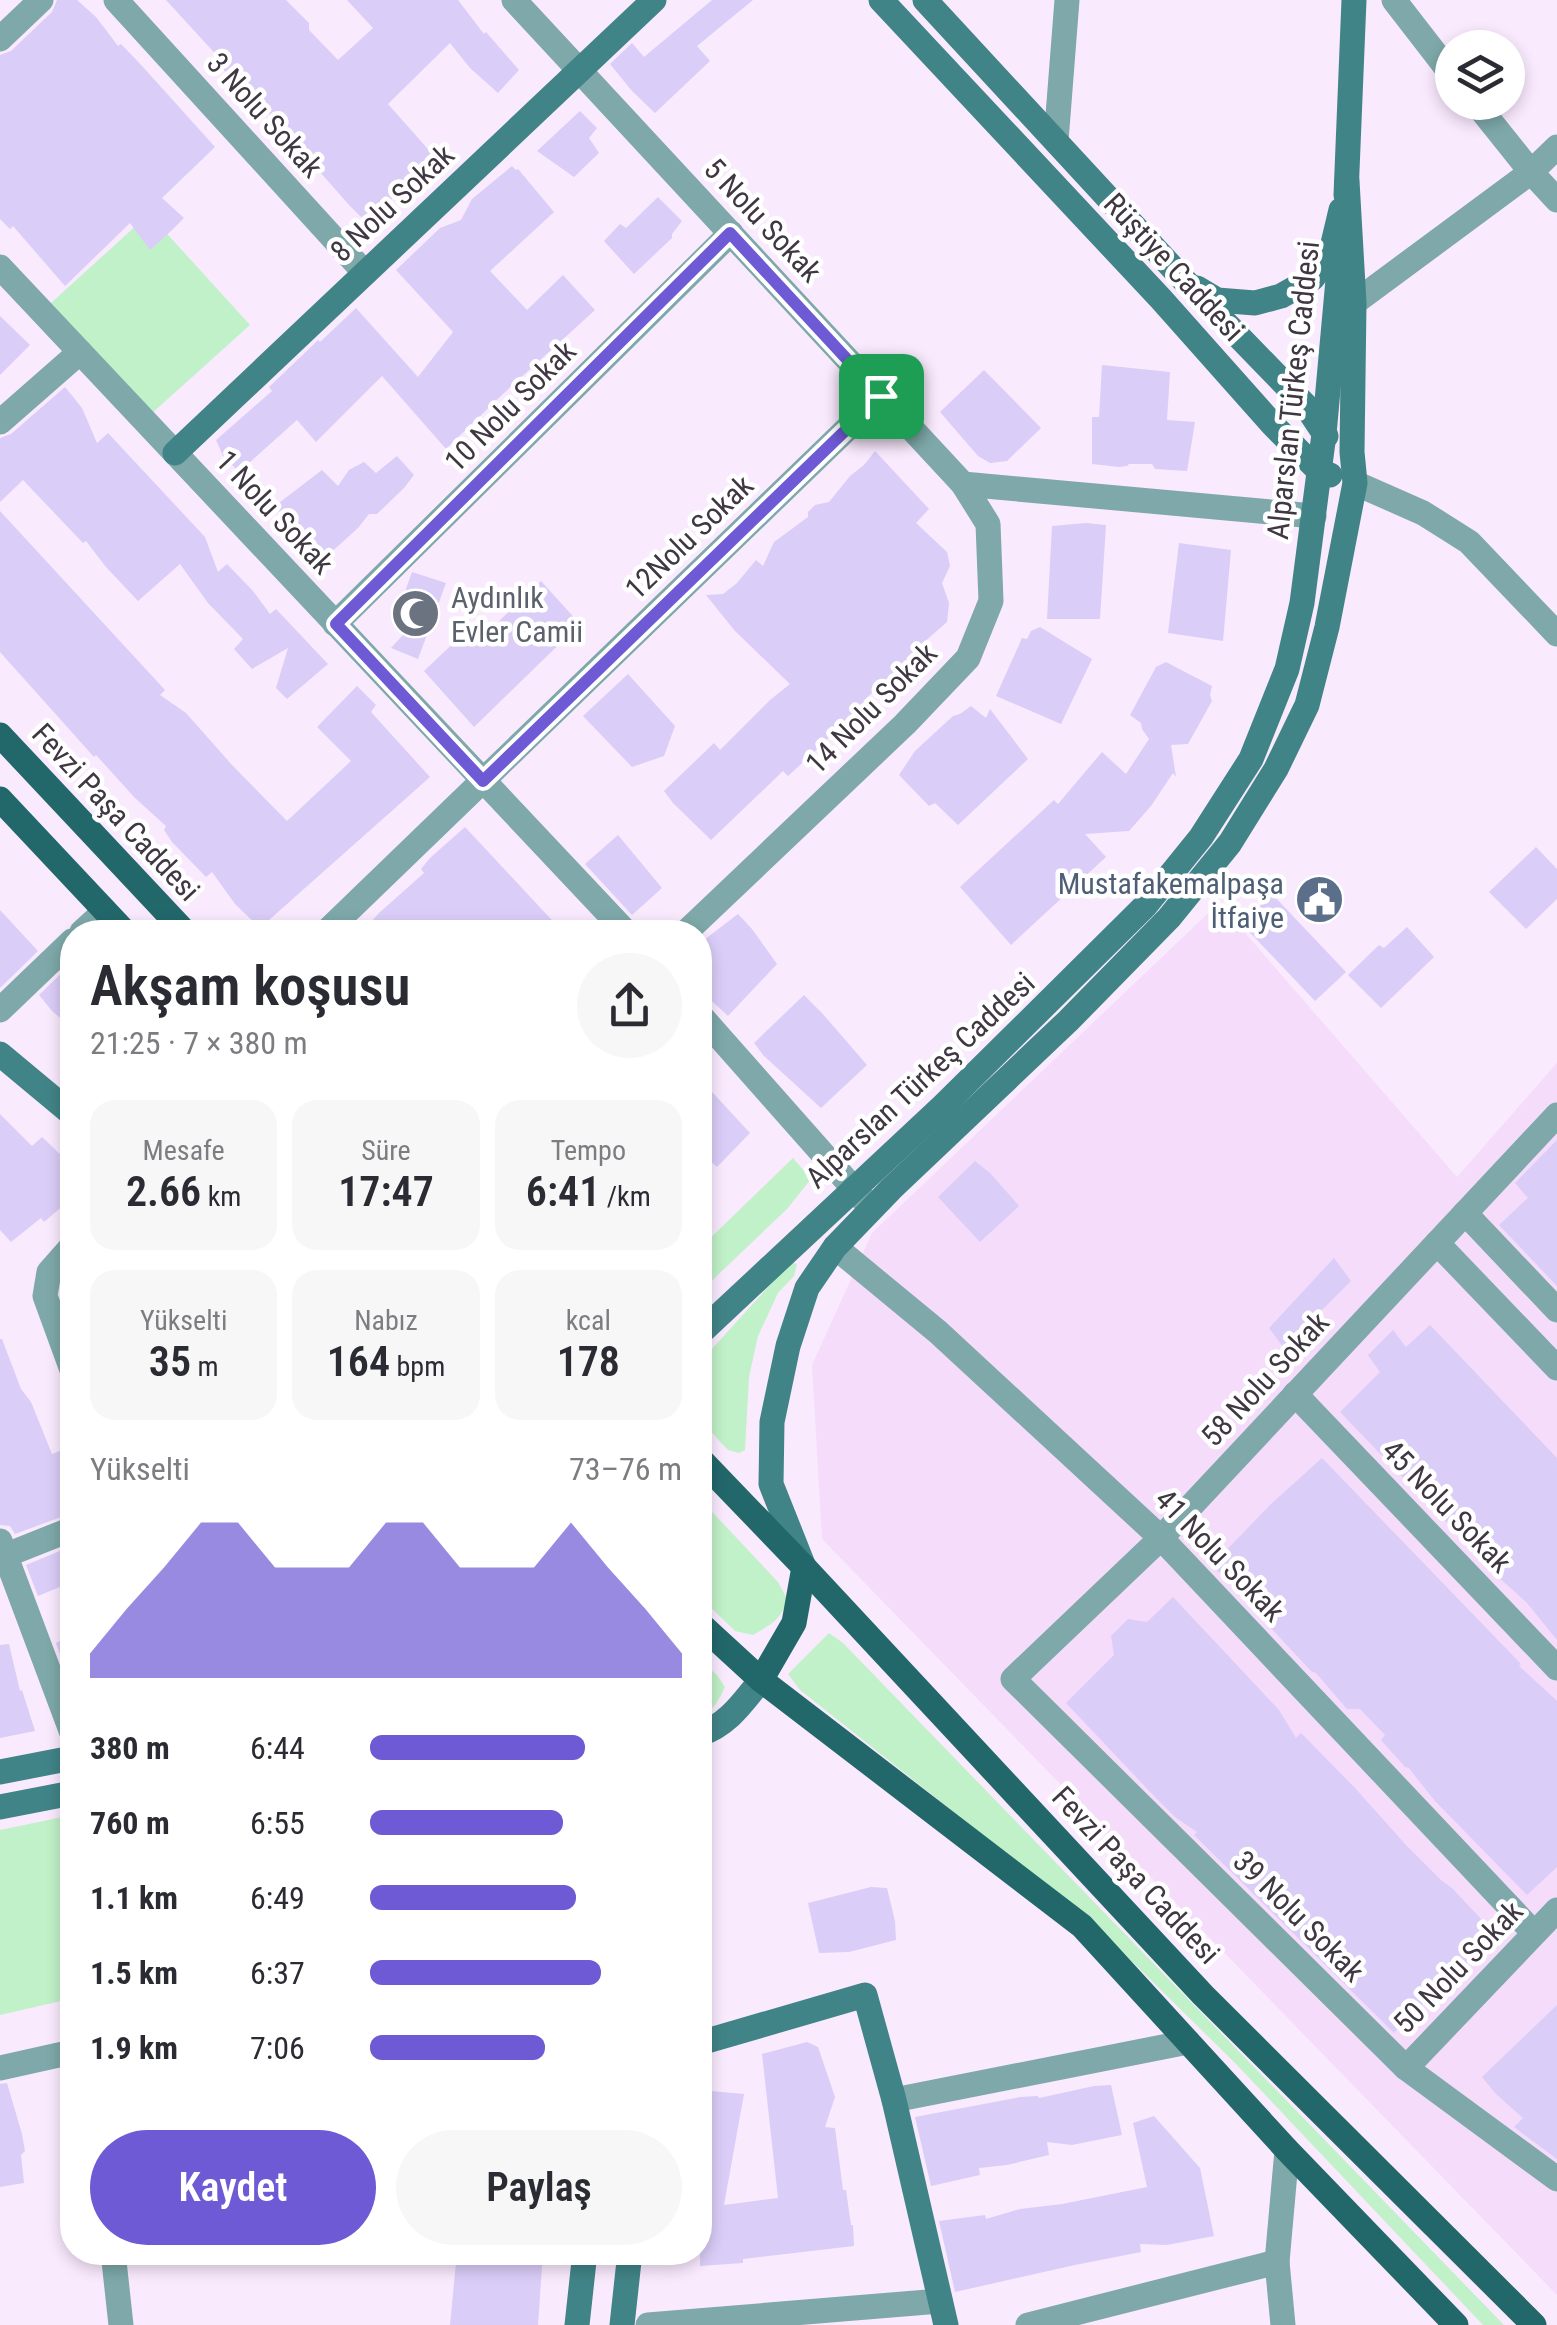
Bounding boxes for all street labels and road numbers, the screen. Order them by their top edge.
street label: 3 Nolu Sokak [200,45,330,185]
street label: 8 Nolu Sokak [323,137,461,269]
street label: 5 Nolu Sokak [697,151,829,289]
street label: Rüştiye Caddesi [1097,186,1251,348]
street label: Alparslan Türkeş Caddesi [1260,239,1326,541]
street label: 10 Nolu Sokak [437,333,583,479]
street label: 1 Nolu Sokak [209,443,341,581]
street label: 12Nolu Sokak [618,467,760,606]
street label: 14 Nolu Sokak [798,635,944,781]
street label: Fevzi Paşa Caddesi [25,716,207,908]
street label: Alparslan Türkeş Caddesi [798,965,1042,1195]
street label: 58 Nolu Sokak [1194,1304,1336,1453]
street label: 45 Nolu Sokak [1375,1433,1519,1580]
street label: 41 Nolu Sokak [1148,1482,1292,1629]
street label: Fevzi Paşa Caddesi [1045,1779,1227,1971]
street label: 39 Nolu Sokak [1226,1843,1372,1989]
street label: 50 Nolu Sokak [1386,1893,1530,2040]

